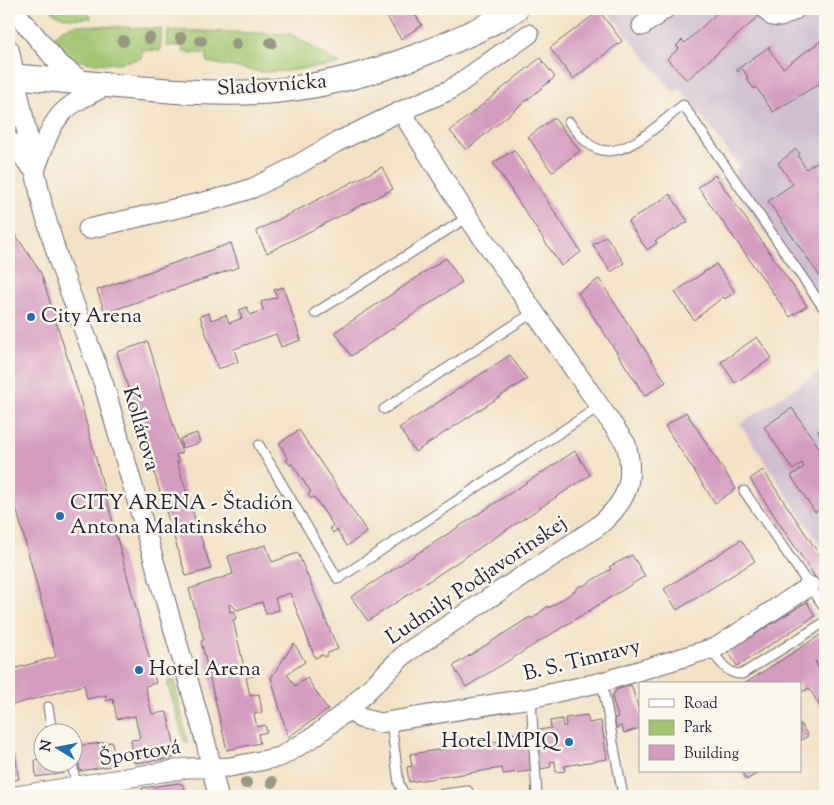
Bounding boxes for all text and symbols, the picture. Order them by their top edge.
street label: Sladovnícka [216,67,328,105]
place label: City Arena [41,302,142,332]
marker: City Arena [25,311,37,323]
street label: Kollárova [114,383,166,475]
place label: CITY ARENA - Štadión Antona Malatinského [70,489,293,543]
street label: Ľudmily Podjavorinskej [380,509,574,653]
marker: CITY ARENA - Štadión Antona Malatinského [54,510,66,522]
street label: B. S. Timravy [520,632,644,690]
place label: Hotel Arena [149,655,261,685]
marker: Hotel Arena [133,664,145,676]
legend [639,682,802,772]
text: Road [684,694,718,715]
text: Park [684,718,713,739]
north arrow [32,722,82,772]
place label: Hotel IMPIQ [441,727,561,757]
street label: Športová [97,733,183,775]
marker: Hotel IMPIQ [563,736,575,748]
text: N [36,739,58,753]
text: Building [684,744,739,765]

